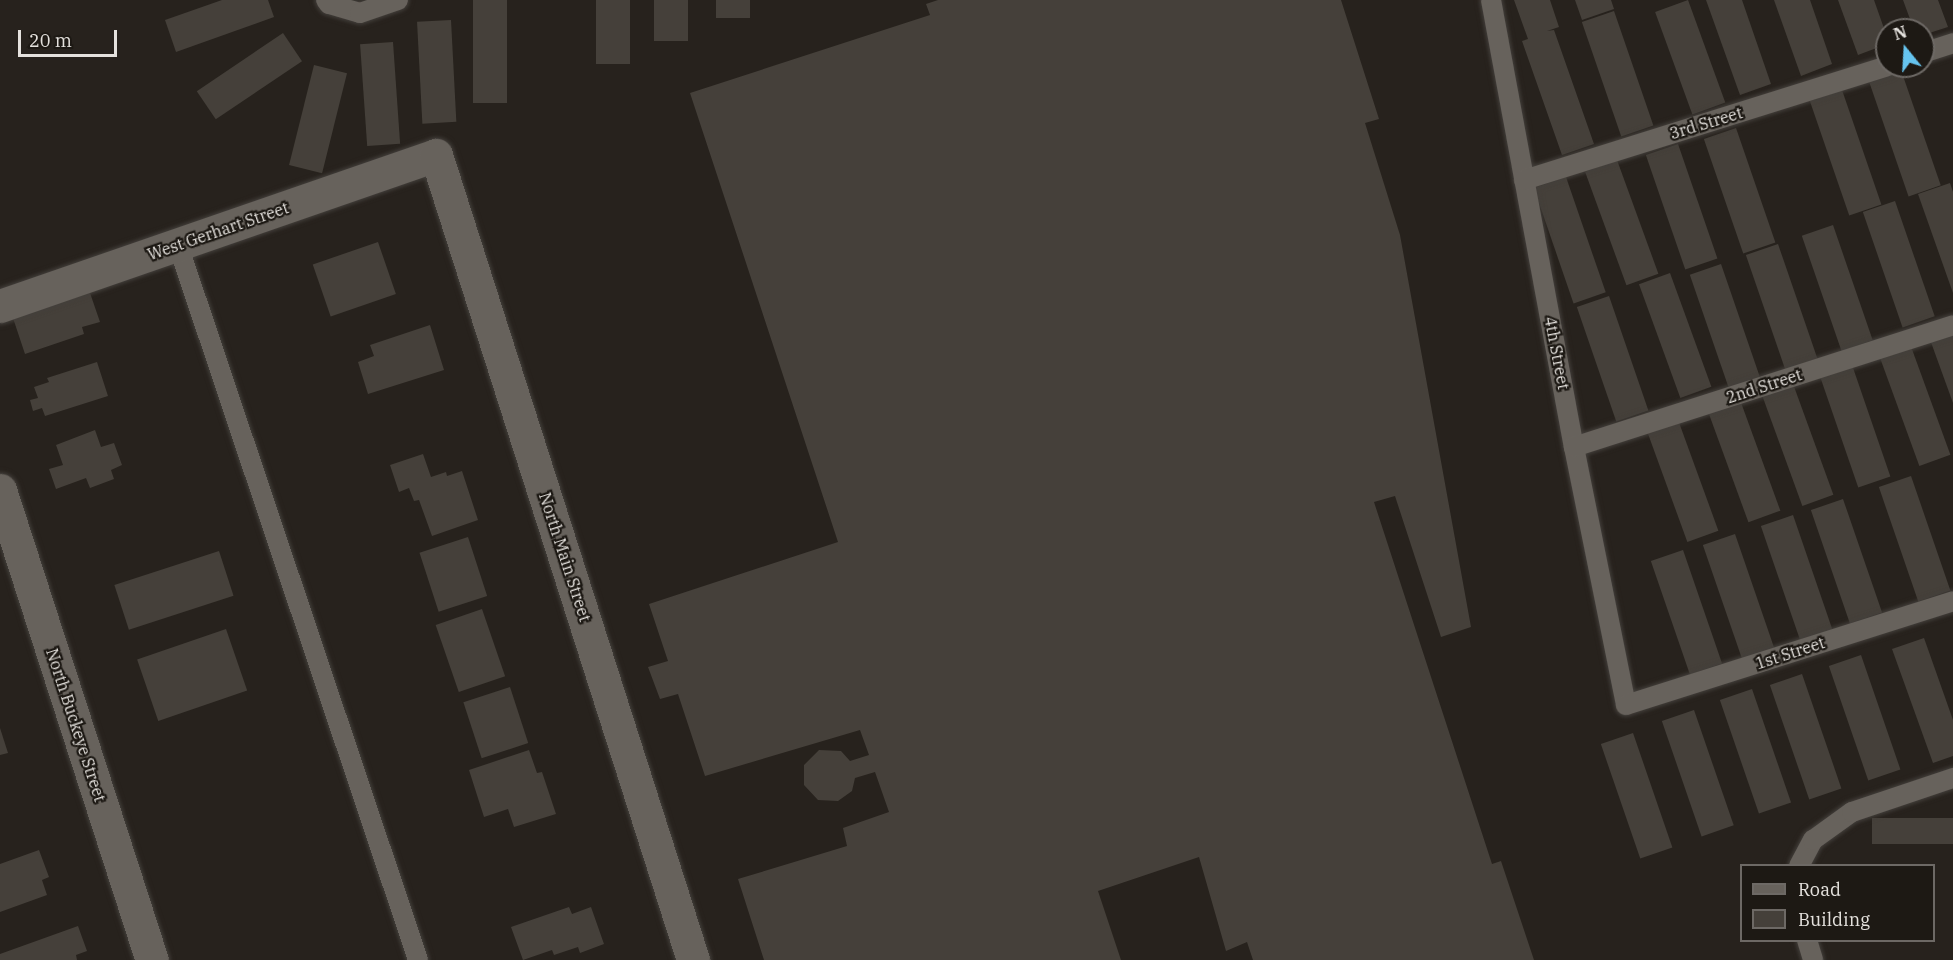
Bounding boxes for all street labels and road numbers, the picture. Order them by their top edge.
street label: 3rd Street [1667,103,1745,143]
street label: West Gerhart Street [145,198,291,264]
street label: 4th Street [1541,315,1573,391]
street label: 2nd Street [1724,365,1804,407]
street label: North Main Street [535,490,595,624]
street label: 1st Street [1753,633,1827,673]
street label: North Buckeye Street [42,646,110,804]

